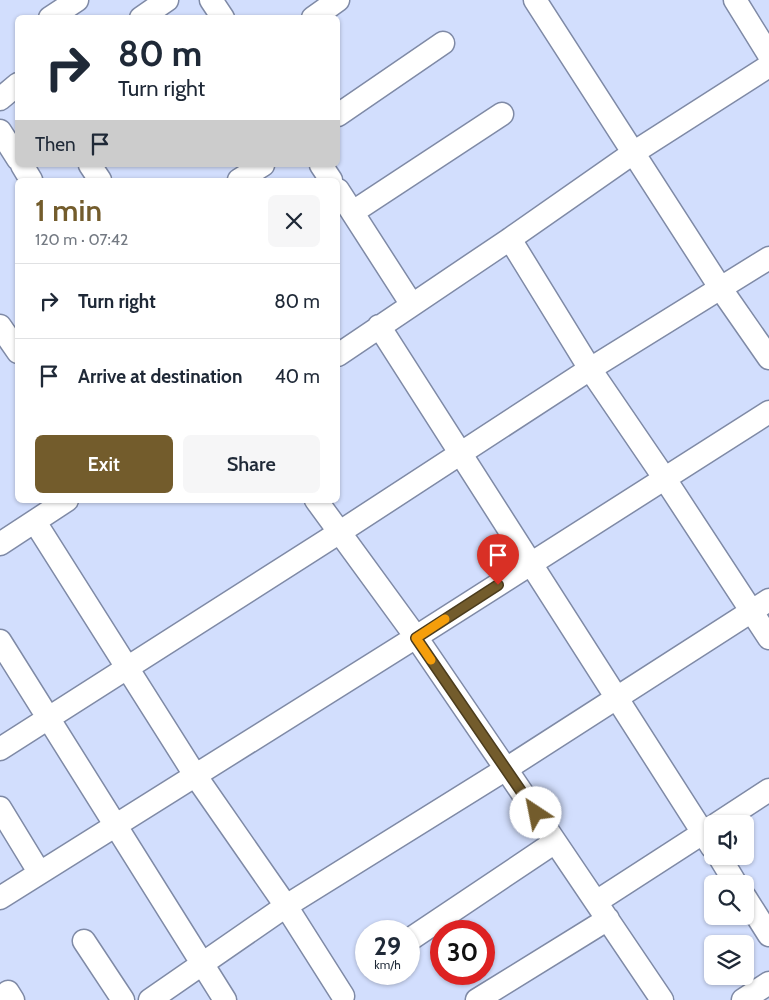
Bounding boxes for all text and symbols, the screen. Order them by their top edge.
text: 80 m [118,32,202,75]
icon: right [35,35,100,100]
text: Turn right [118,75,205,102]
icon: arrive [86,130,114,158]
text: Then [35,133,76,156]
text: 1 min [35,192,102,229]
button: close [268,195,320,247]
text: 120 m · 07:42 [35,230,128,249]
icon: right [35,287,63,315]
text: Turn right [78,290,156,313]
text: 80 m [274,290,320,313]
icon: arrive [35,362,63,390]
text: Arrive at destination [78,365,242,388]
text: 40 m [275,365,320,388]
button: Exit [35,435,173,493]
button: Share [183,435,320,493]
pin [477,534,519,585]
icon: arrive [484,541,512,569]
position arrow [509,786,561,838]
map controls [704,815,754,985]
button: sound [704,815,754,865]
button: search [704,875,754,925]
speed limit sign: 30 [430,920,495,985]
text: 29 [374,931,401,961]
button: layers [704,935,754,985]
text: km/h [374,957,401,972]

